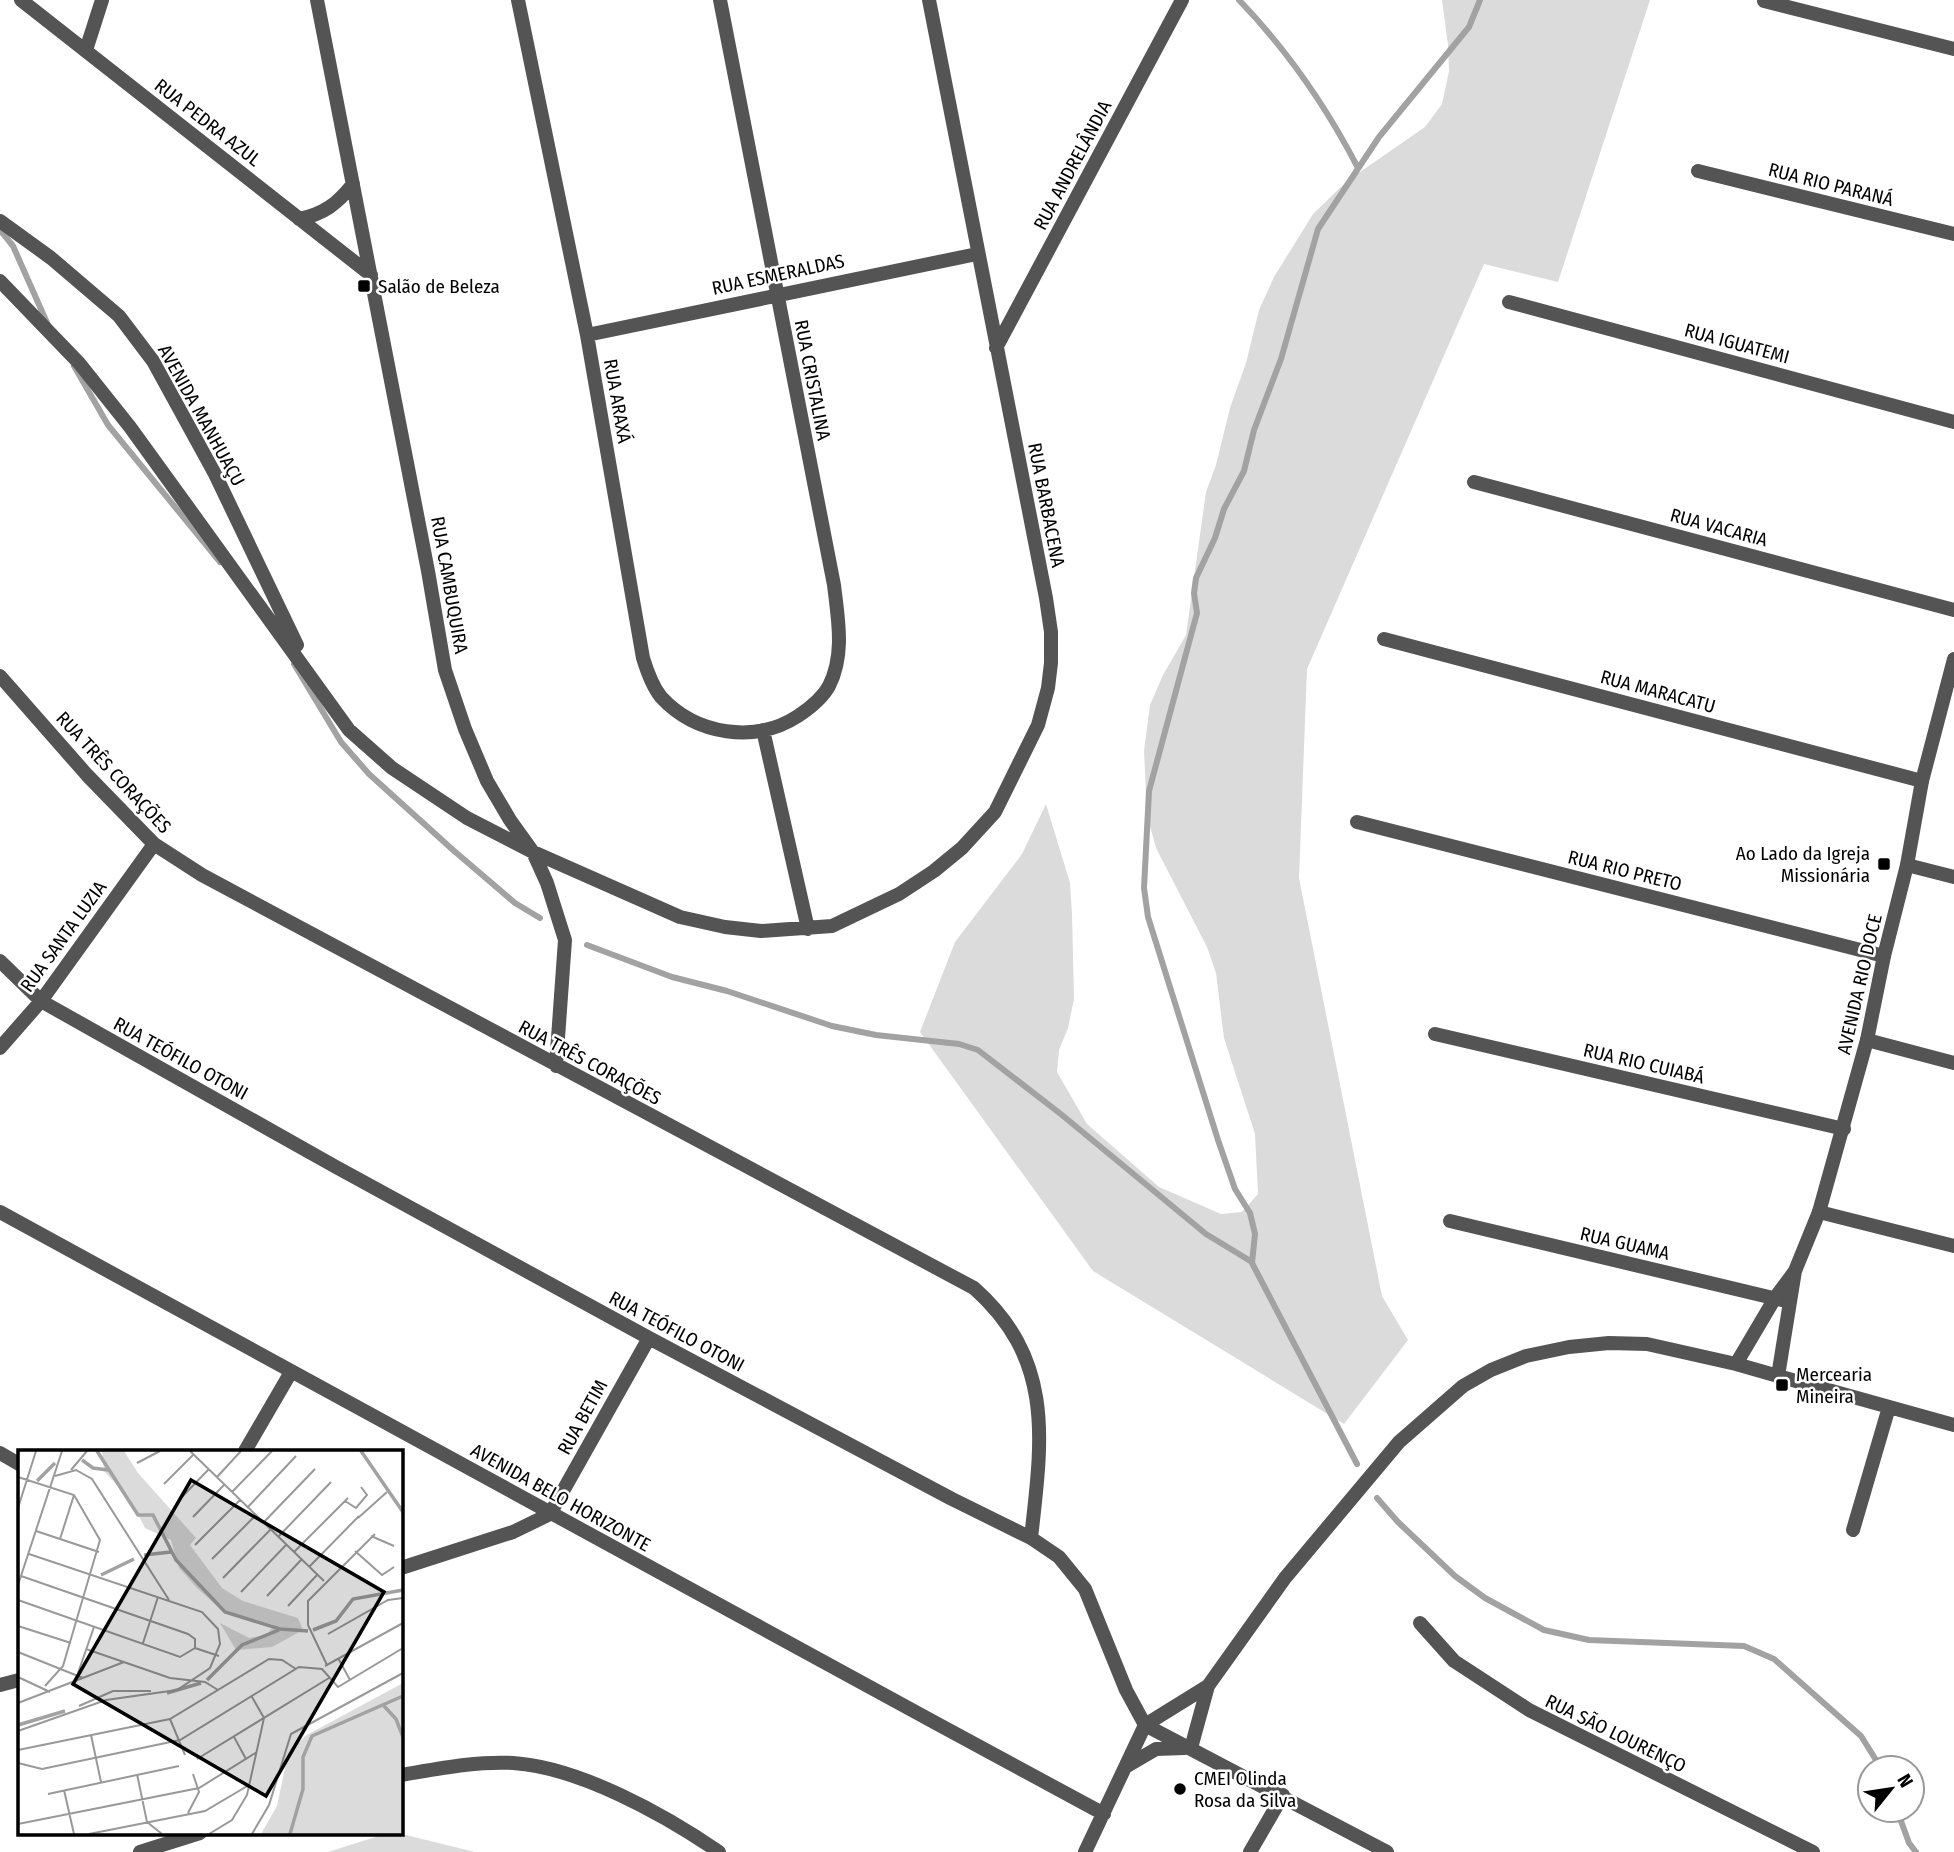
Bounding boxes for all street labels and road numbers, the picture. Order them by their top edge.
street label: RUA PEDRA AZUL [150,74,266,171]
street label: RUA ANDRELÂNDIA [1029,97,1116,234]
street label: RUA RIO PARANÁ [1766,158,1896,211]
street label: RUA ESMERALDAS [710,249,847,300]
street label: RUA CRISTALINA [790,318,835,442]
street label: RUA IGUATEMI [1682,318,1792,369]
street label: AVENIDA MANHUAÇU [153,341,250,490]
street label: RUA ARAXÁ [599,357,636,445]
street label: RUA BARBACENA [1023,441,1070,569]
street label: RUA VACARIA [1668,503,1770,552]
street label: RUA CAMBUQUIRA [426,515,473,655]
street label: RUA MARACATU [1598,665,1718,718]
street label: RUA TRÊS CORAÇÕES [51,707,176,838]
street label: RUA RIO PRETO [1565,845,1684,896]
street label: RUA SANTA LUZIA [15,876,111,996]
street label: AVENIDA RIO DOCE [1832,912,1887,1057]
street label: RUA TEÓFILO OTONI [110,1012,252,1105]
street label: RUA TRÊS CORAÇÕES [515,1015,665,1110]
street label: RUA RIO CUIABÁ [1581,1038,1707,1089]
street label: RUA GUAMA [1578,1222,1672,1265]
street label: RUA TEÓFILO OTONI [605,1286,748,1377]
street label: RUA BETIM [552,1376,612,1459]
street label: AVENIDA BELO HORIZONTE [467,1438,655,1556]
street label: RUA SÃO LOURENÇO [1542,1689,1690,1778]

